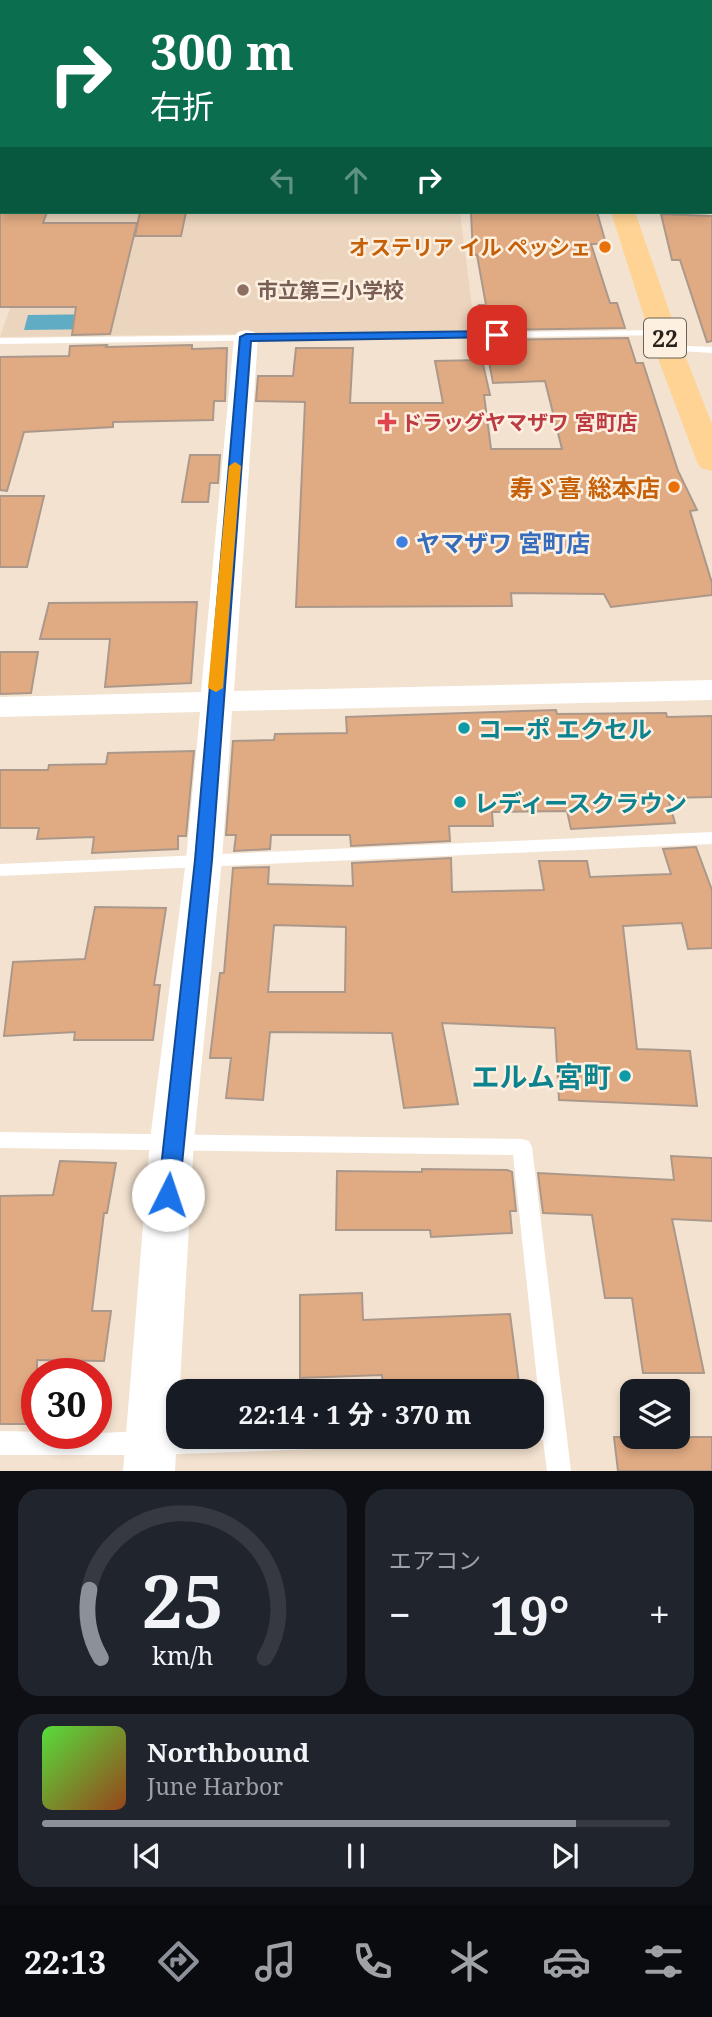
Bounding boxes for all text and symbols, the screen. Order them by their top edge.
text: 300 m [150,18,294,84]
icon: right [35,28,126,119]
text: 右折 [150,84,214,127]
icon: left [264,161,302,199]
icon: ahead [337,161,375,199]
icon: right [410,161,448,199]
place label: オステリア イル ペッシェ [349,233,591,261]
marker: オステリア イル ペッシェ [597,239,613,255]
place label: 市立第三小学校 [257,276,404,304]
marker: 市立第三小学校 [235,282,251,298]
pin [467,305,527,365]
icon: arrive [478,316,516,354]
road number: 22 [644,318,686,358]
place label: ドラッグヤマザワ 宮町店 [401,408,637,436]
marker: ドラッグヤマザワ 宮町店 [379,414,395,430]
place label: 寿ゞ喜 総本店 [510,471,660,504]
marker: 寿ゞ喜 総本店 [666,479,682,495]
place label: ヤマザワ 宮町店 [416,526,590,559]
marker: ヤマザワ 宮町店 [394,534,410,550]
place label: コーポ エクセル [478,712,652,745]
marker: コーポ エクセル [456,720,472,736]
place label: レディースクラウン [474,786,687,819]
marker: レディースクラウン [452,794,468,810]
place label: エルム宮町 [472,1057,611,1095]
marker: エルム宮町 [617,1068,633,1084]
position arrow [131,1158,205,1232]
speed limit sign: 30 [21,1358,112,1449]
map controls [620,1379,690,1449]
button: layers [620,1379,690,1449]
text: 22:14 · 1 分 · 370 m [239,1396,471,1432]
text: エアコン [389,1544,481,1576]
text: 25 [141,1551,224,1650]
text: 19° [490,1579,570,1650]
text: − [389,1588,411,1640]
text: + [649,1588,670,1640]
text: km/h [152,1638,213,1672]
text: Northbound [147,1734,309,1770]
text: June Harbor [147,1770,283,1802]
icon: previous [128,1837,166,1875]
icon: pause [337,1837,375,1875]
icon: next [546,1837,584,1875]
icon: directions [154,1937,203,1986]
icon: music [251,1937,300,1986]
icon: phone [348,1937,397,1986]
icon: climate [445,1937,494,1986]
icon: car [542,1937,591,1986]
icon: filters [639,1937,688,1986]
text: 22:13 [24,1940,106,1983]

